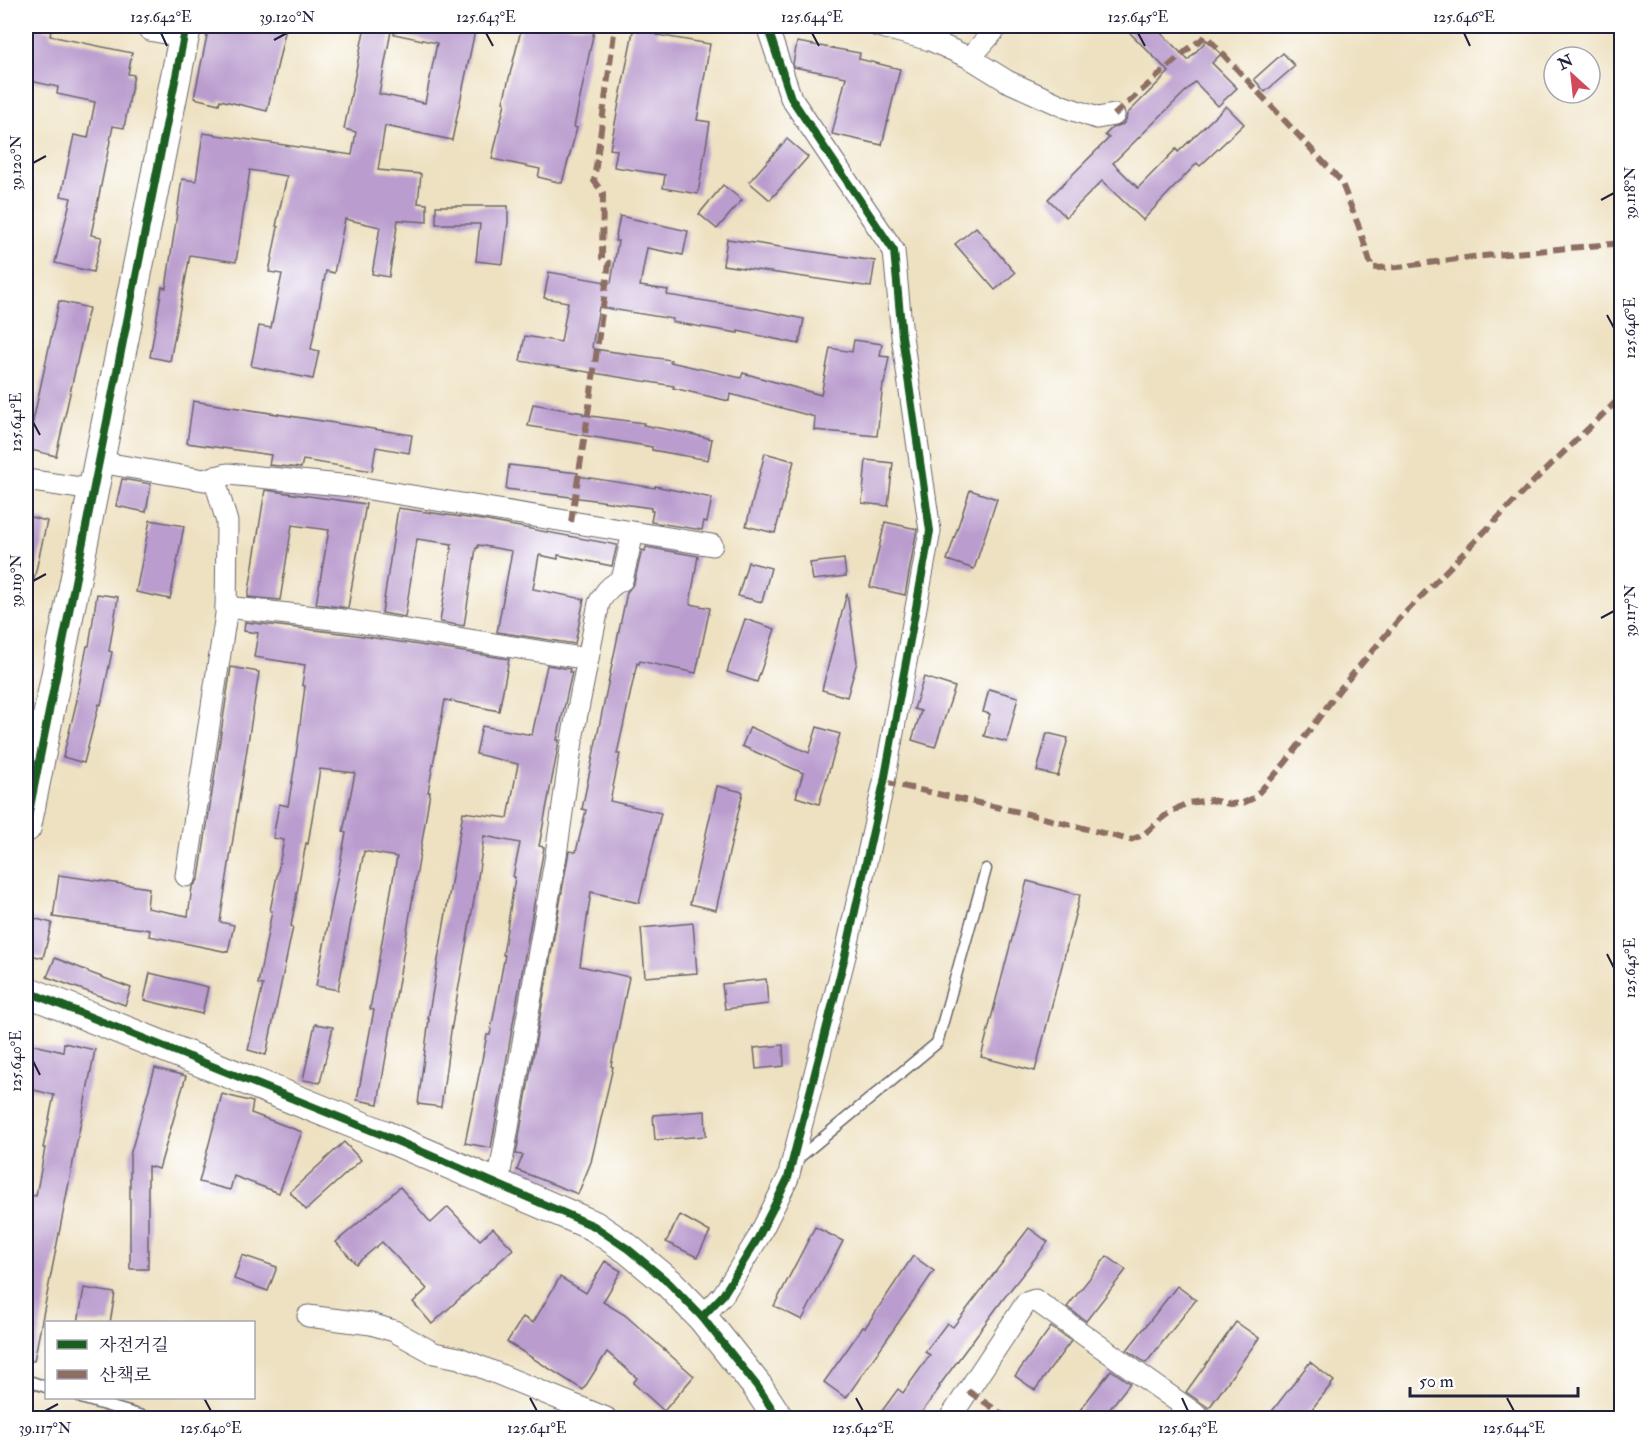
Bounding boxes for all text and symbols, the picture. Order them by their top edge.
text: 125.642°E [130,8,192,27]
text: 39.120°N [259,8,315,27]
text: 125.643°E [456,8,516,27]
text: 125.644°E [781,8,843,27]
text: 125.645°E [1108,8,1168,27]
text: 125.646°E [1433,8,1495,27]
north arrow [1542,45,1602,105]
text: N [1554,50,1577,75]
text: 39.120°N [7,135,26,191]
text: 39.118°N [1621,166,1640,219]
text: 125.646°E [1621,297,1640,359]
text: 125.641°E [7,392,26,452]
text: 39.119°N [7,554,26,608]
text: 39.117°N [1621,584,1640,637]
text: 125.645°E [1621,938,1640,998]
text: 125.640°E [7,1030,26,1092]
legend [45,1321,255,1399]
text: 자전거길 [99,1334,169,1357]
scale bar [1410,1360,1578,1398]
text: 산책로 [99,1364,151,1387]
text: 50 m [1419,1370,1454,1393]
text: 39.117°N [19,1419,72,1438]
text: 125.640°E [180,1419,242,1438]
text: 125.641°E [507,1419,567,1438]
text: 125.642°E [832,1419,894,1438]
text: 125.643°E [1158,1419,1218,1438]
text: 125.644°E [1483,1419,1545,1438]

